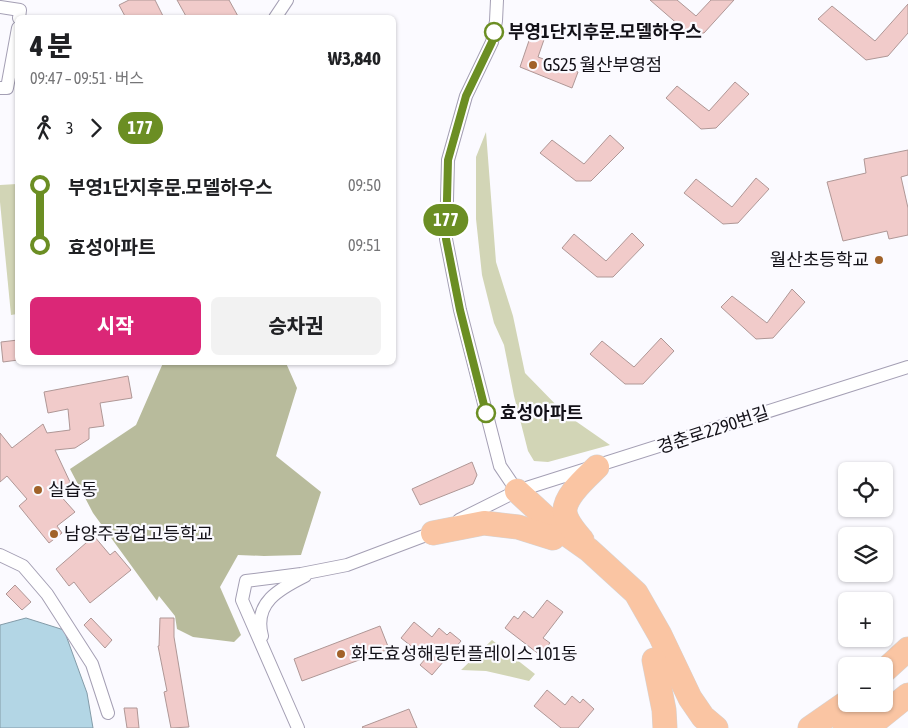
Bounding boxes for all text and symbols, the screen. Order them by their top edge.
place label: 부영1단지후문.모델하우스 [508,21,702,42]
marker: 부영1단지후문.모델하우스 [484,22,504,42]
text: 4 분 [30,30,73,62]
text: ₩3,840 [328,47,381,69]
place label: GS25 월산부영점 [543,54,662,75]
marker: GS25 월산부영점 [527,59,539,71]
text: 09:47 – 09:51 · 버스 [30,69,144,87]
icon: walk [30,114,58,142]
icon: forward [82,114,110,142]
text: 177 [128,117,153,138]
text: 3 [66,119,74,137]
text: 부영1단지후문.모델하우스 [68,176,273,198]
text: 09:50 [348,176,381,194]
line badge: 177 [417,204,475,236]
text: 177 [433,209,459,230]
text: 효성아파트 [68,236,155,258]
text: 09:51 [348,236,381,254]
place label: 월산초등학교 [770,249,869,270]
marker: 월산초등학교 [873,254,885,266]
button: 시작 [30,297,201,355]
button: 승차권 [211,297,381,355]
place label: 효성아파트 [500,402,583,423]
street label: 경춘로2290번길 [654,402,772,458]
marker: 효성아파트 [476,403,496,423]
map controls [838,462,893,712]
button: locate [838,462,893,517]
place label: 실습동 [48,479,98,500]
marker: 실습동 [32,484,44,496]
place label: 남양주공업고등학교 [64,523,213,544]
button: layers [838,527,893,582]
marker: 남양주공업고등학교 [48,528,60,540]
button: + [838,592,893,647]
place label: 화도효성해링턴플레이스 101동 [351,643,578,664]
marker: 화도효성해링턴플레이스 101동 [335,648,347,660]
button: − [838,657,893,712]

